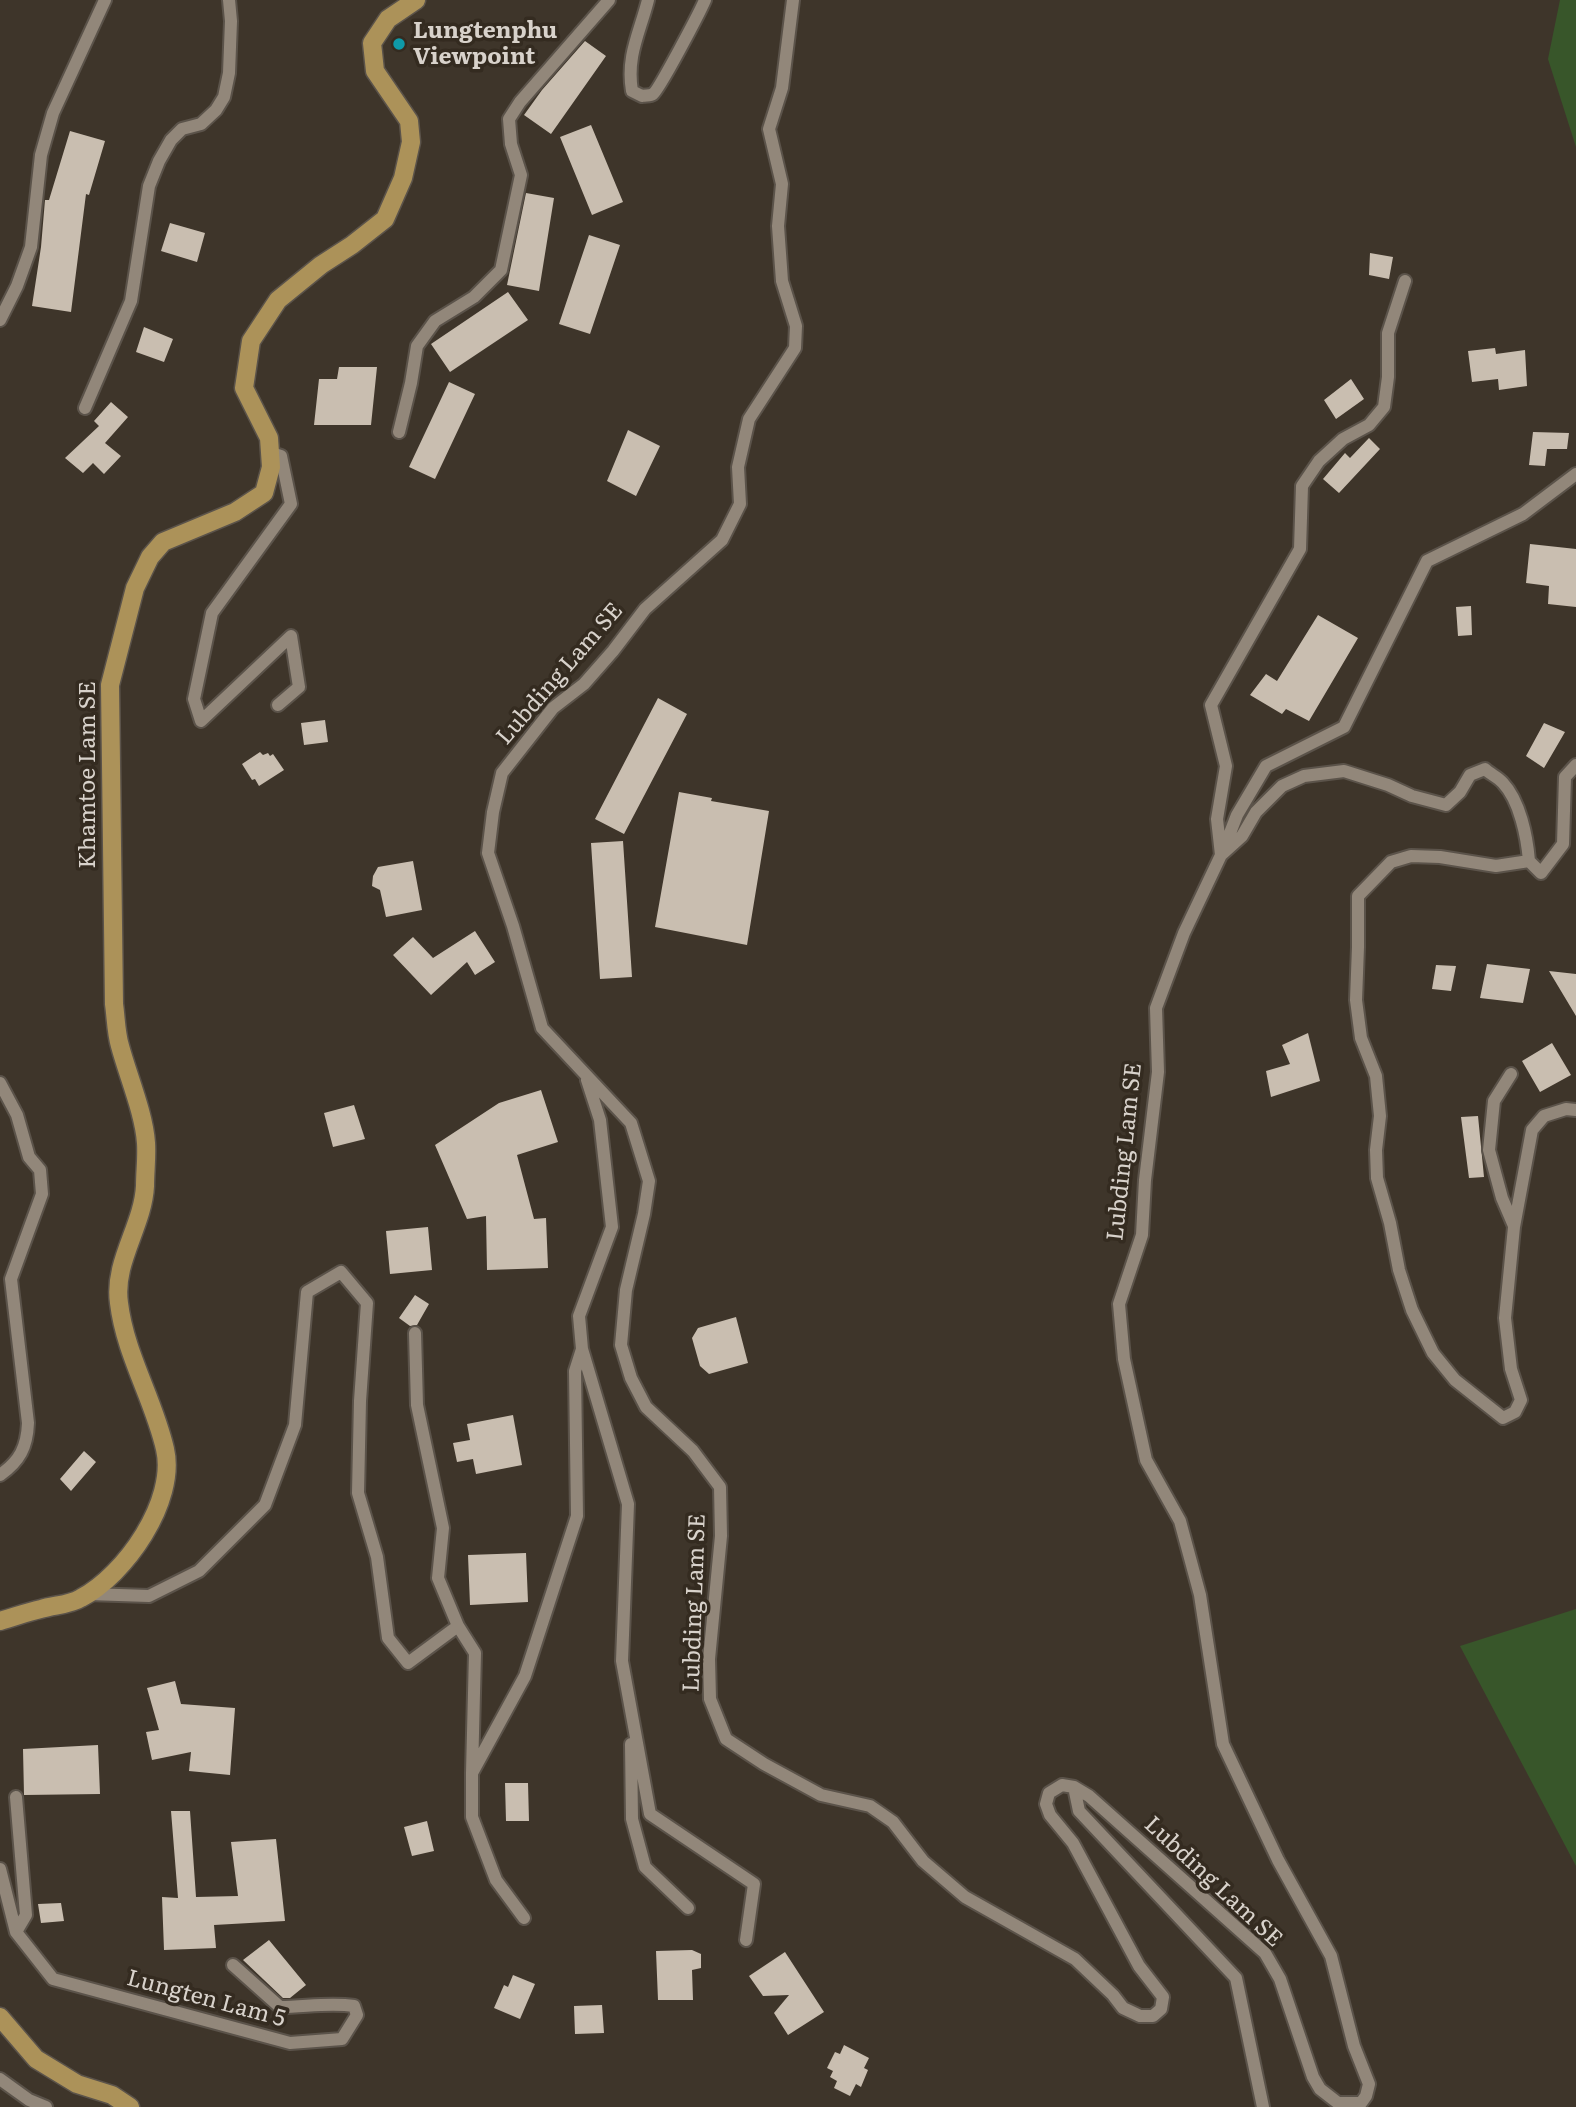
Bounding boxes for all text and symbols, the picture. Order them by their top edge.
place label: Lungtenphu Viewpoint [413,17,557,71]
marker: Lungtenphu Viewpoint [391,36,407,52]
street label: Lubding Lam SE [491,597,629,751]
street label: Khamtoe Lam SE [74,681,102,869]
street label: Lubding Lam SE [1102,1062,1148,1242]
street label: Lubding Lam SE [678,1513,712,1693]
street label: Lubding Lam SE [1138,1811,1288,1953]
street label: Lungten Lam 5 [124,1965,288,2033]

